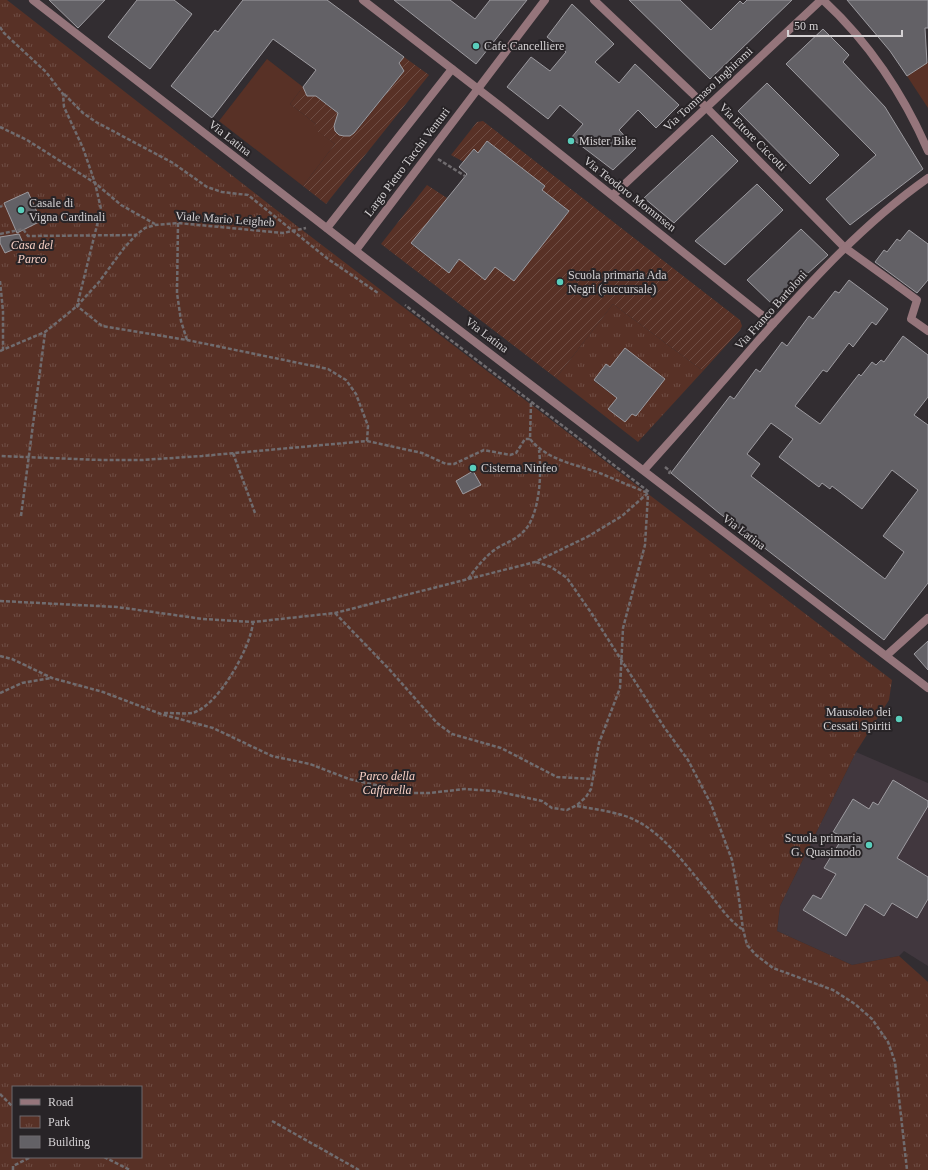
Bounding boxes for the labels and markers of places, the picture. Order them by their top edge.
place label: Cafe Cancelliere [484,39,564,53]
marker: Cafe Cancelliere [471,41,481,51]
place label: Mister Bike [579,134,636,148]
marker: Mister Bike [566,136,576,146]
place label: Casale di Vigna Cardinali [29,196,106,224]
marker: Casale di Vigna Cardinali [16,205,26,215]
place label: Scuola primaria Ada Negri (succursale) [568,268,667,296]
marker: Scuola primaria Ada Negri (succursale) [555,277,565,287]
place label: Cisterna Ninfeo [481,461,557,475]
marker: Cisterna Ninfeo [468,463,478,473]
place label: Mausoleo dei Cessati Spiriti [823,705,892,733]
marker: Mausoleo dei Cessati Spiriti [894,714,904,724]
place label: Scuola primaria G. Quasimodo [785,831,862,859]
marker: Scuola primaria G. Quasimodo [864,840,874,850]

